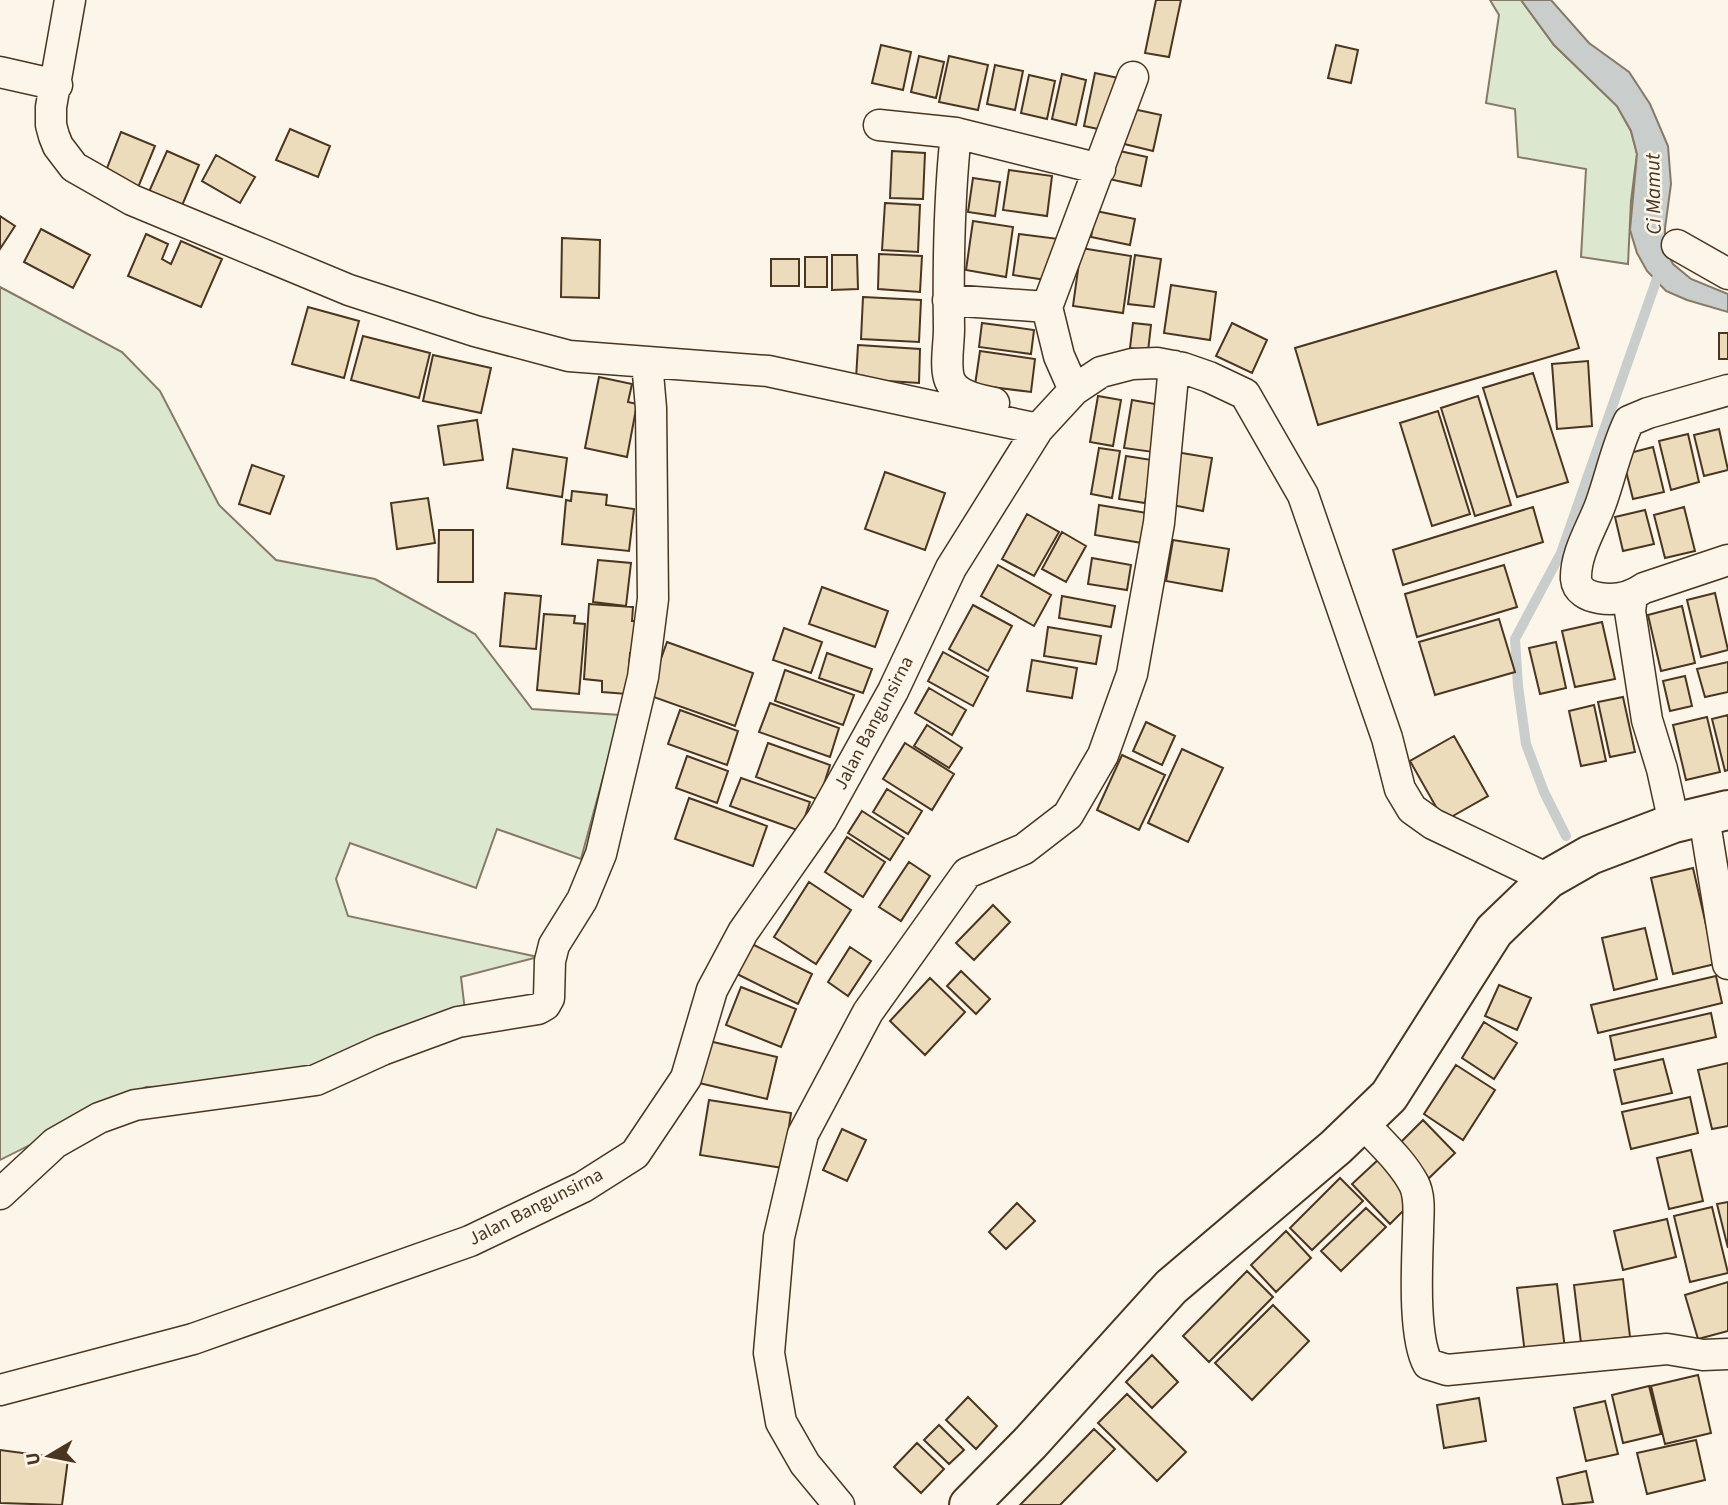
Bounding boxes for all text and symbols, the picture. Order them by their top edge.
water label: Ci Mamut [1637,152,1669,235]
street label: Jalan Bangunsirna [827,651,921,795]
street label: Jalan Bangunsirna [464,1161,608,1253]
north arrow [14,1421,84,1491]
text: U [19,1450,48,1467]

